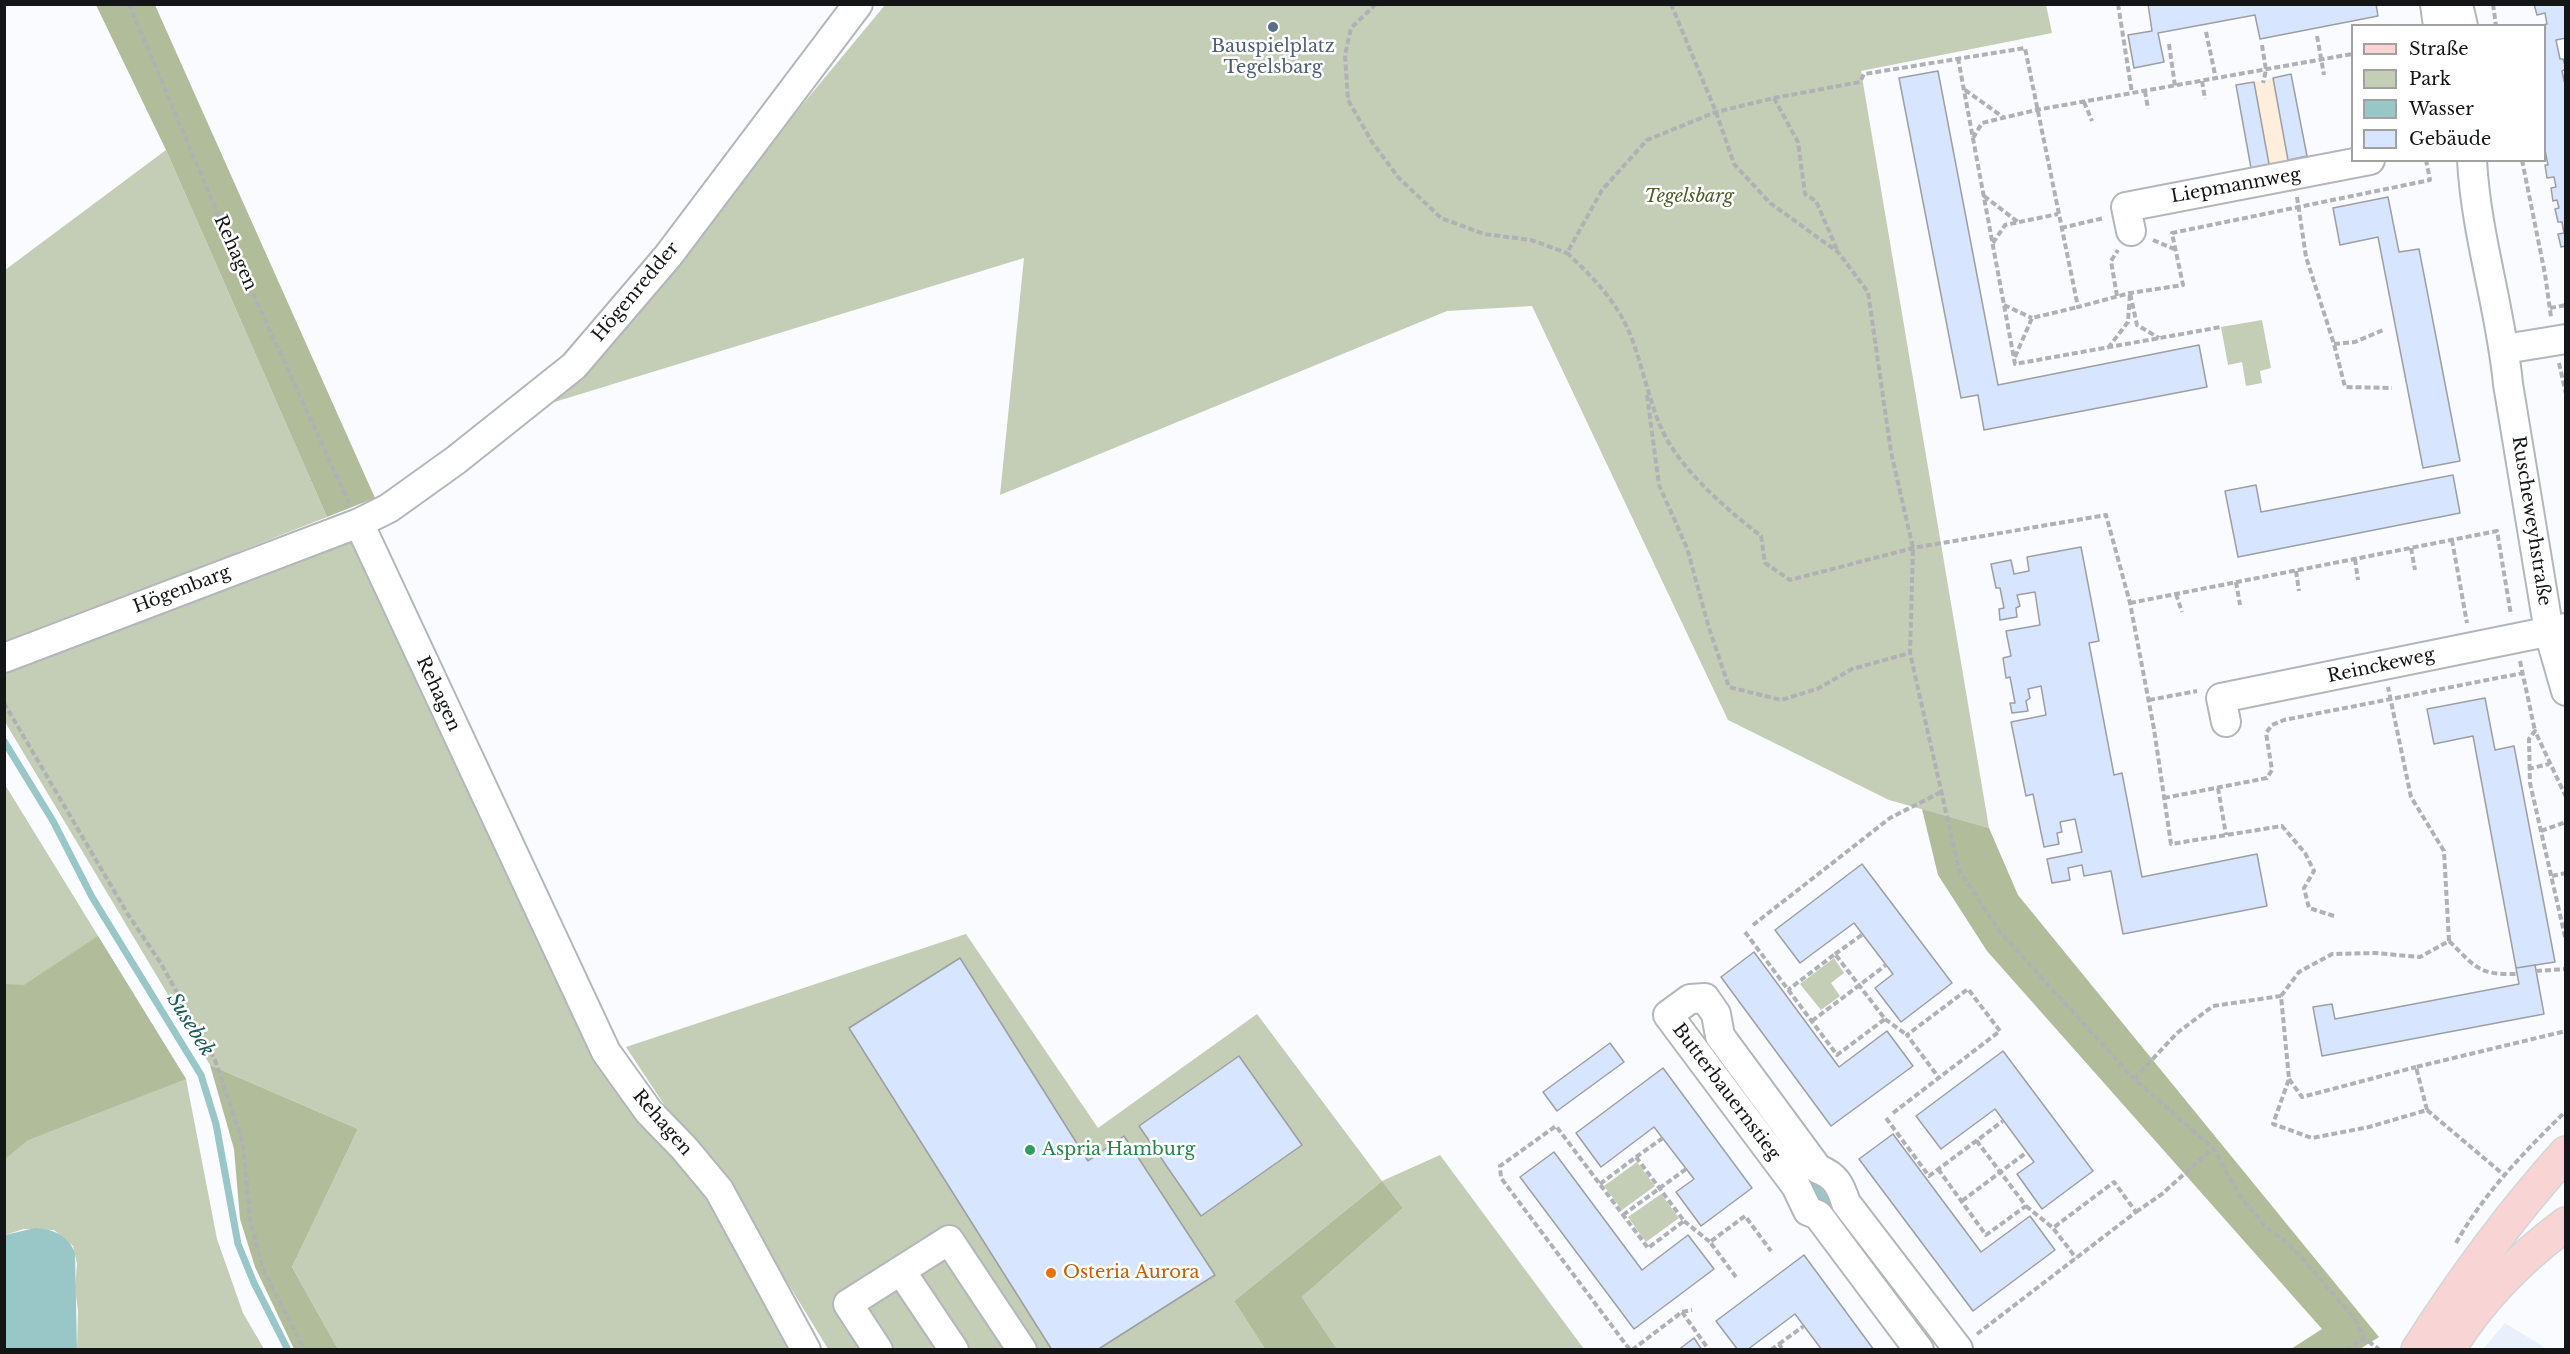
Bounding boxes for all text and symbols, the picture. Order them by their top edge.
marker: Bauspielplatz Tegelsbarg [1266,20,1280,34]
legend [2351,24,2546,162]
place label: Bauspielplatz Tegelsbarg [1211,36,1335,78]
text: Straße [2409,38,2469,60]
text: Park [2409,68,2451,90]
text: Wasser [2409,98,2474,120]
text: Gebäude [2409,128,2491,150]
street label: Liepmannweg [2169,164,2303,208]
park label: Tegelsbarg [1644,186,1734,208]
street label: Rehagen [209,212,261,294]
street label: Högenredder [588,238,684,346]
street label: Ruscheweyhstraße [2507,435,2555,607]
street label: Högenbarg [130,562,234,618]
street label: Reinckeweg [2325,644,2437,688]
street label: Rehagen [411,653,465,735]
water label: Susebek [161,989,219,1061]
street label: Butterbauernstieg [1668,1019,1784,1165]
street label: Rehagen [628,1086,696,1160]
place label: Aspria Hamburg [1042,1139,1195,1161]
marker: Aspria Hamburg [1023,1143,1037,1157]
place label: Osteria Aurora [1063,1262,1200,1284]
marker: Osteria Aurora [1044,1266,1058,1280]

